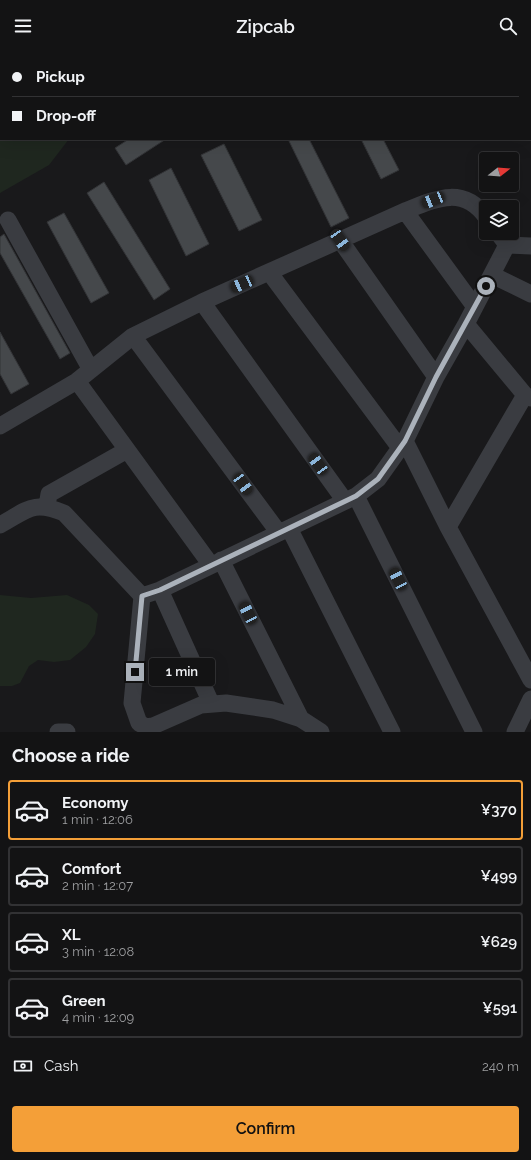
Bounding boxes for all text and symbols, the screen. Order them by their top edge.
icon: menu [12,15,34,37]
icon: search [497,15,519,37]
text: Zipcab [236,16,295,37]
text: Pickup [36,68,85,86]
text: Drop-off [36,107,96,125]
north arrow [479,152,519,192]
map controls [479,152,519,240]
car [420,190,446,210]
button: layers [479,200,519,240]
car [328,227,352,253]
car [229,274,255,294]
route start [477,277,495,295]
car [306,451,330,477]
car [231,471,255,497]
car [387,566,409,592]
car [237,600,259,626]
callout: 1 min [149,658,215,686]
route end [126,663,144,681]
text: 1 min [166,664,198,679]
text: Choose a ride [12,745,130,766]
icon: car [14,792,50,828]
text: Economy [62,794,129,812]
text: ¥370 [481,801,517,819]
text: 1 min · 12:06 [62,812,133,827]
icon: car [14,858,50,894]
text: Comfort [62,860,121,878]
text: ¥499 [480,867,517,885]
text: 2 min · 12:07 [62,878,133,893]
icon: car [14,924,50,960]
text: XL [62,926,80,944]
text: ¥629 [480,933,517,951]
text: 3 min · 12:08 [62,944,134,959]
icon: car [14,990,50,1026]
text: Green [62,992,106,1010]
text: ¥591 [482,999,517,1017]
text: 4 min · 12:09 [62,1010,134,1025]
icon: cash [12,1055,34,1077]
text: Cash [44,1057,78,1075]
text: 240 m [482,1059,519,1074]
button: Confirm [12,1106,519,1152]

